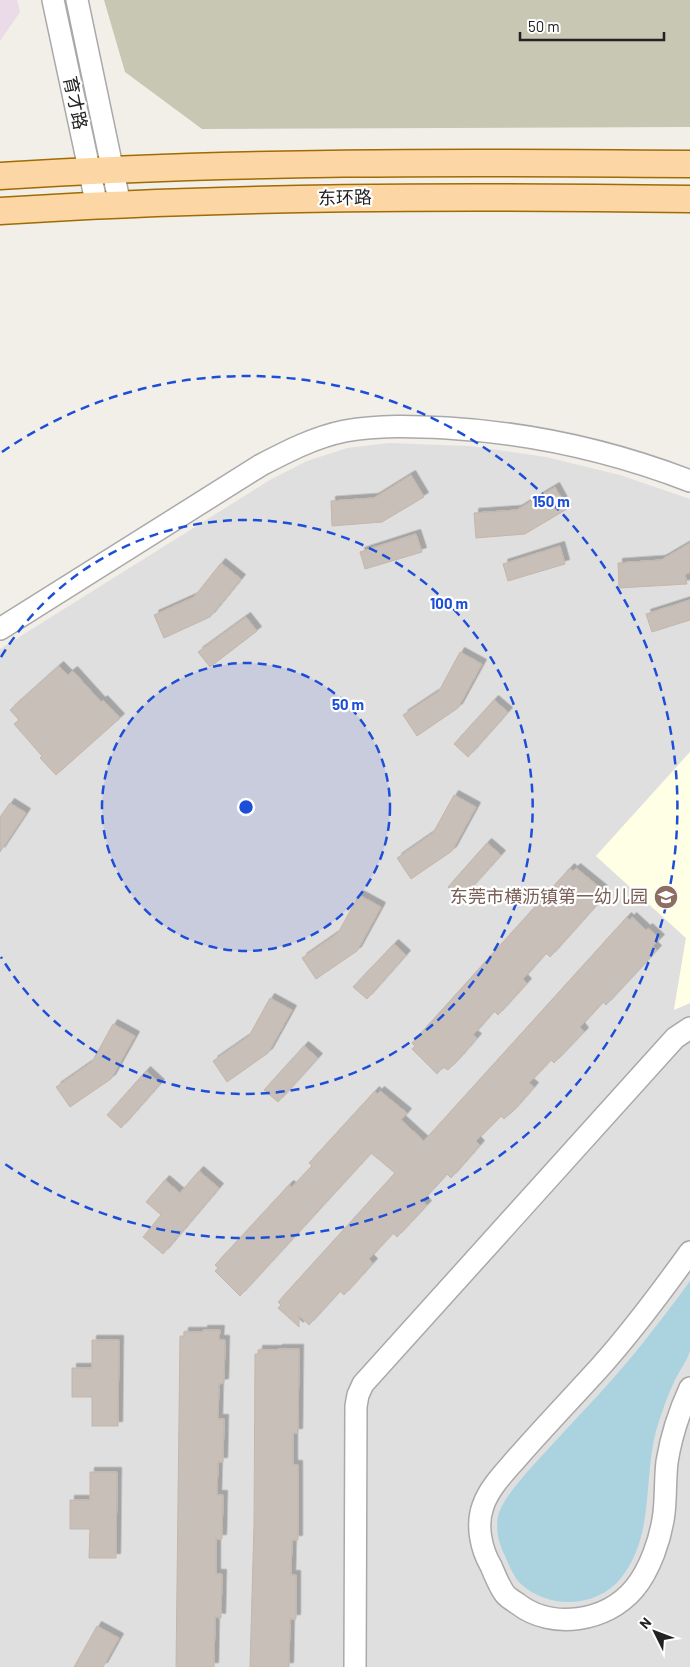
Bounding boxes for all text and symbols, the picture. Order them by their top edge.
scale bar [520,10,664,42]
text: 50 m [528,17,560,35]
street label: 育才路 [60,74,92,131]
street label: 东环路 [318,186,372,208]
text: 150 m [532,492,570,510]
text: 100 m [430,594,468,612]
text: 50 m [332,695,364,713]
centre of rings [237,798,255,816]
school or university icon: 东莞市横沥镇第一幼儿园 [653,884,679,910]
place label: 东莞市横沥镇第一幼儿园 [450,885,648,907]
north arrow [630,1607,680,1657]
text: N [636,1614,654,1632]

